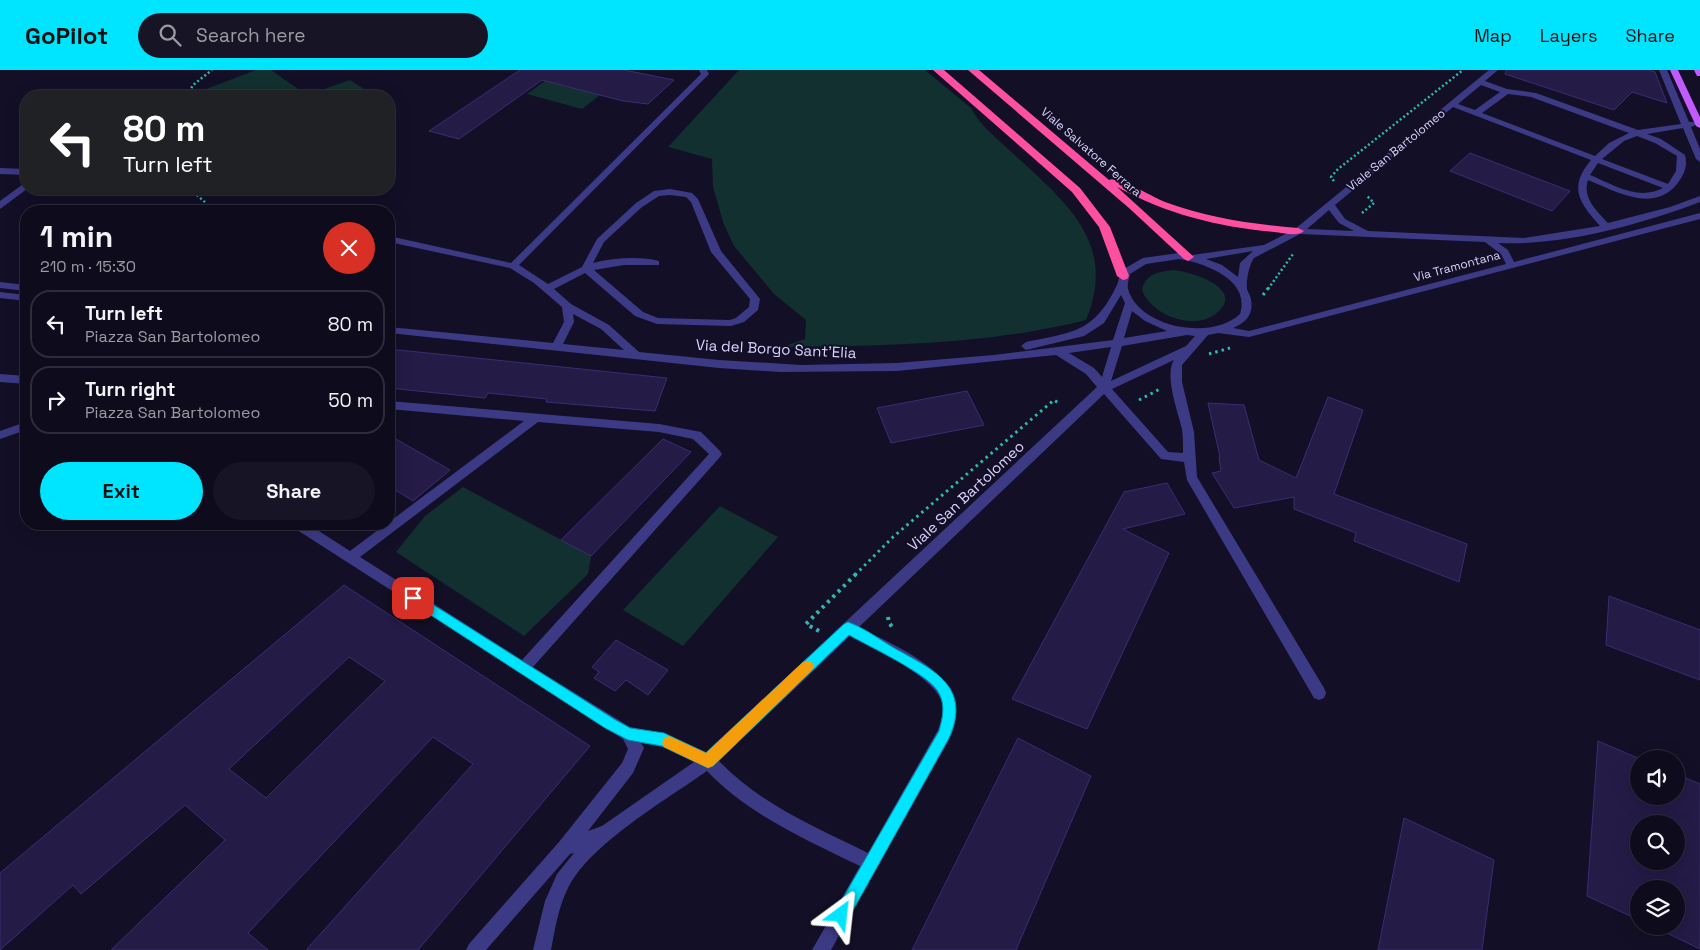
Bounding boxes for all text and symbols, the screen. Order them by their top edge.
search box [138,13,488,58]
text: GoPilot [25,20,108,51]
icon: search [156,21,184,49]
text: Search here [196,23,306,48]
text: Map [1474,24,1512,47]
text: Layers [1540,24,1597,47]
text: Share [1625,24,1675,47]
street label: Viale Salvatore Ferrara [1037,104,1145,200]
street label: Viale San Bartolomeo [1343,105,1449,195]
text: 80 m [123,107,205,151]
icon: left [40,110,105,175]
text: Turn left [123,150,213,178]
text: 1 min [40,217,113,256]
button: close [323,222,375,274]
street label: Via Tramontana [1412,247,1502,285]
text: 210 m · 15:30 [40,256,136,277]
text: Turn left [85,301,163,326]
icon: left [42,310,70,338]
text: 80 m [328,312,373,337]
text: Piazza San Bartolomeo [85,326,260,347]
street label: Via del Borgo Sant'Elia [695,335,857,362]
text: Turn right [85,377,175,402]
icon: right [42,386,70,414]
text: 50 m [328,388,373,413]
text: Piazza San Bartolomeo [85,402,260,423]
street label: Viale San Bartolomeo [903,437,1028,555]
button: Exit [40,462,203,520]
button: Share [213,462,375,520]
pin [392,577,434,619]
icon: arrive [399,584,427,612]
map controls [1630,750,1685,935]
button: sound [1630,750,1685,805]
button: search [1630,815,1685,870]
button: layers [1630,880,1685,935]
position arrow [814,888,866,940]

